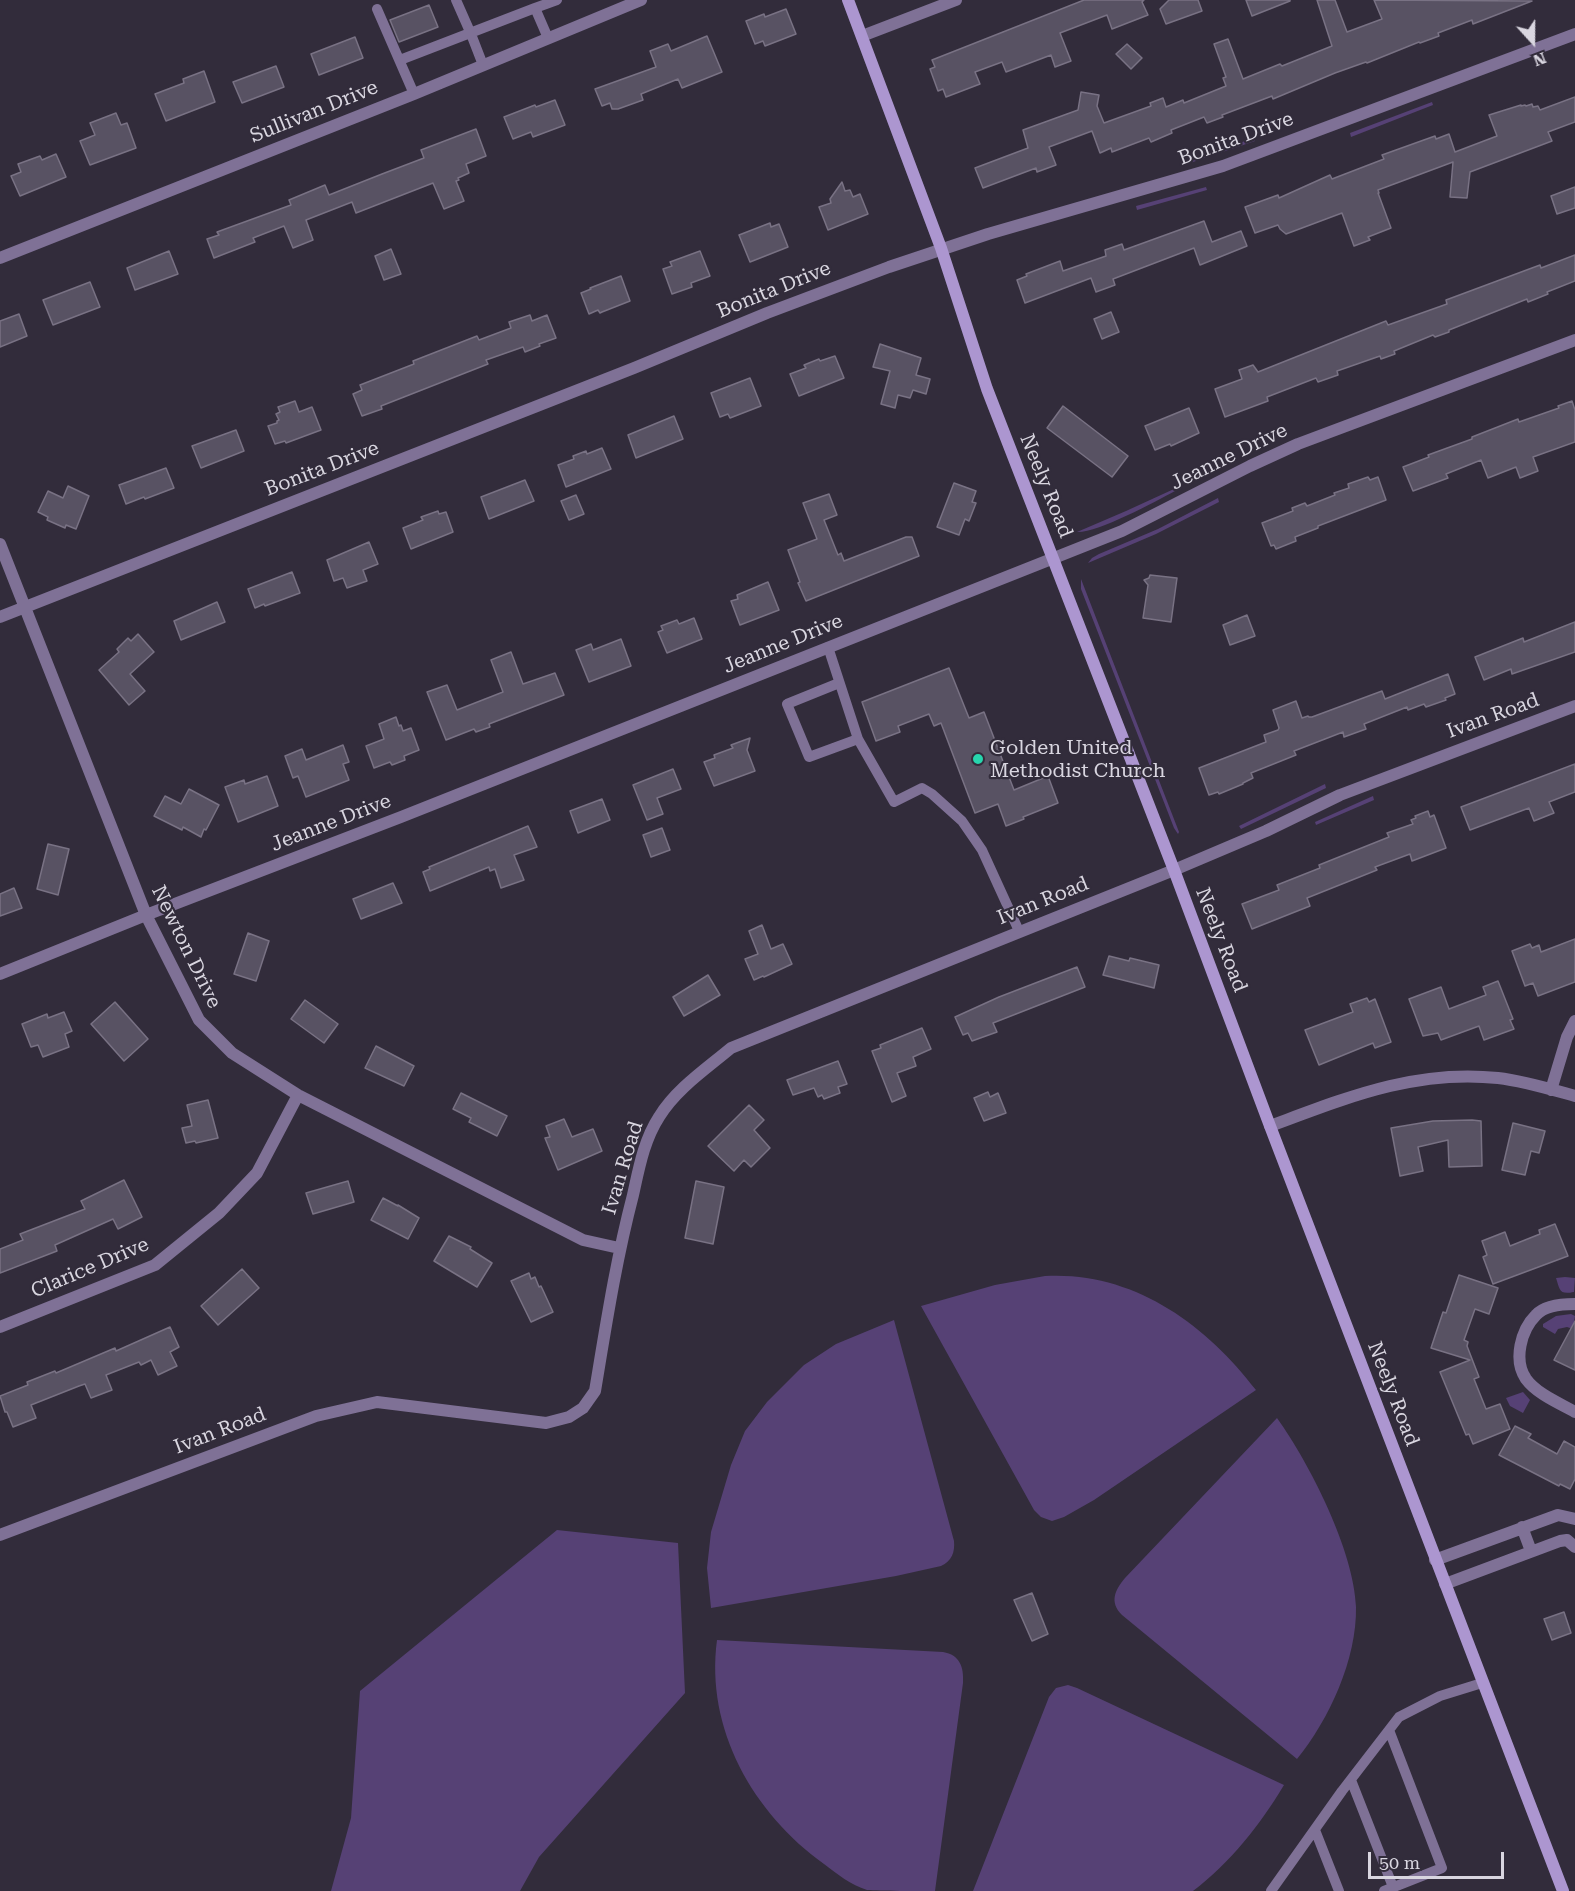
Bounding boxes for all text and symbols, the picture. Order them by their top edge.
north arrow [1503,12,1563,72]
text: N [1530,48,1549,70]
street label: Sullivan Drive [247,75,381,149]
street label: Bonita Drive [1175,107,1297,171]
street label: Bonita Drive [714,256,834,324]
street label: Jeanne Drive [1167,418,1291,496]
street label: Neely Road [1014,431,1078,541]
street label: Bonita Drive [261,436,383,502]
street label: Jeanne Drive [720,609,846,679]
street label: Ivan Road [1444,688,1542,744]
place label: Golden United Methodist Church [990,736,1165,783]
marker: Golden United Methodist Church [971,752,985,766]
street label: Jeanne Drive [268,789,394,857]
street label: Ivan Road [994,872,1092,930]
street label: Newton Drive [146,882,226,1012]
street label: Neely Road [1190,884,1252,996]
street label: Ivan Road [597,1118,649,1218]
street label: Clarice Drive [28,1232,152,1304]
street label: Neely Road [1362,1338,1424,1450]
street label: Ivan Road [171,1403,269,1459]
scale bar [1371,1840,1508,1878]
text: 50 m [1379,1852,1420,1873]

